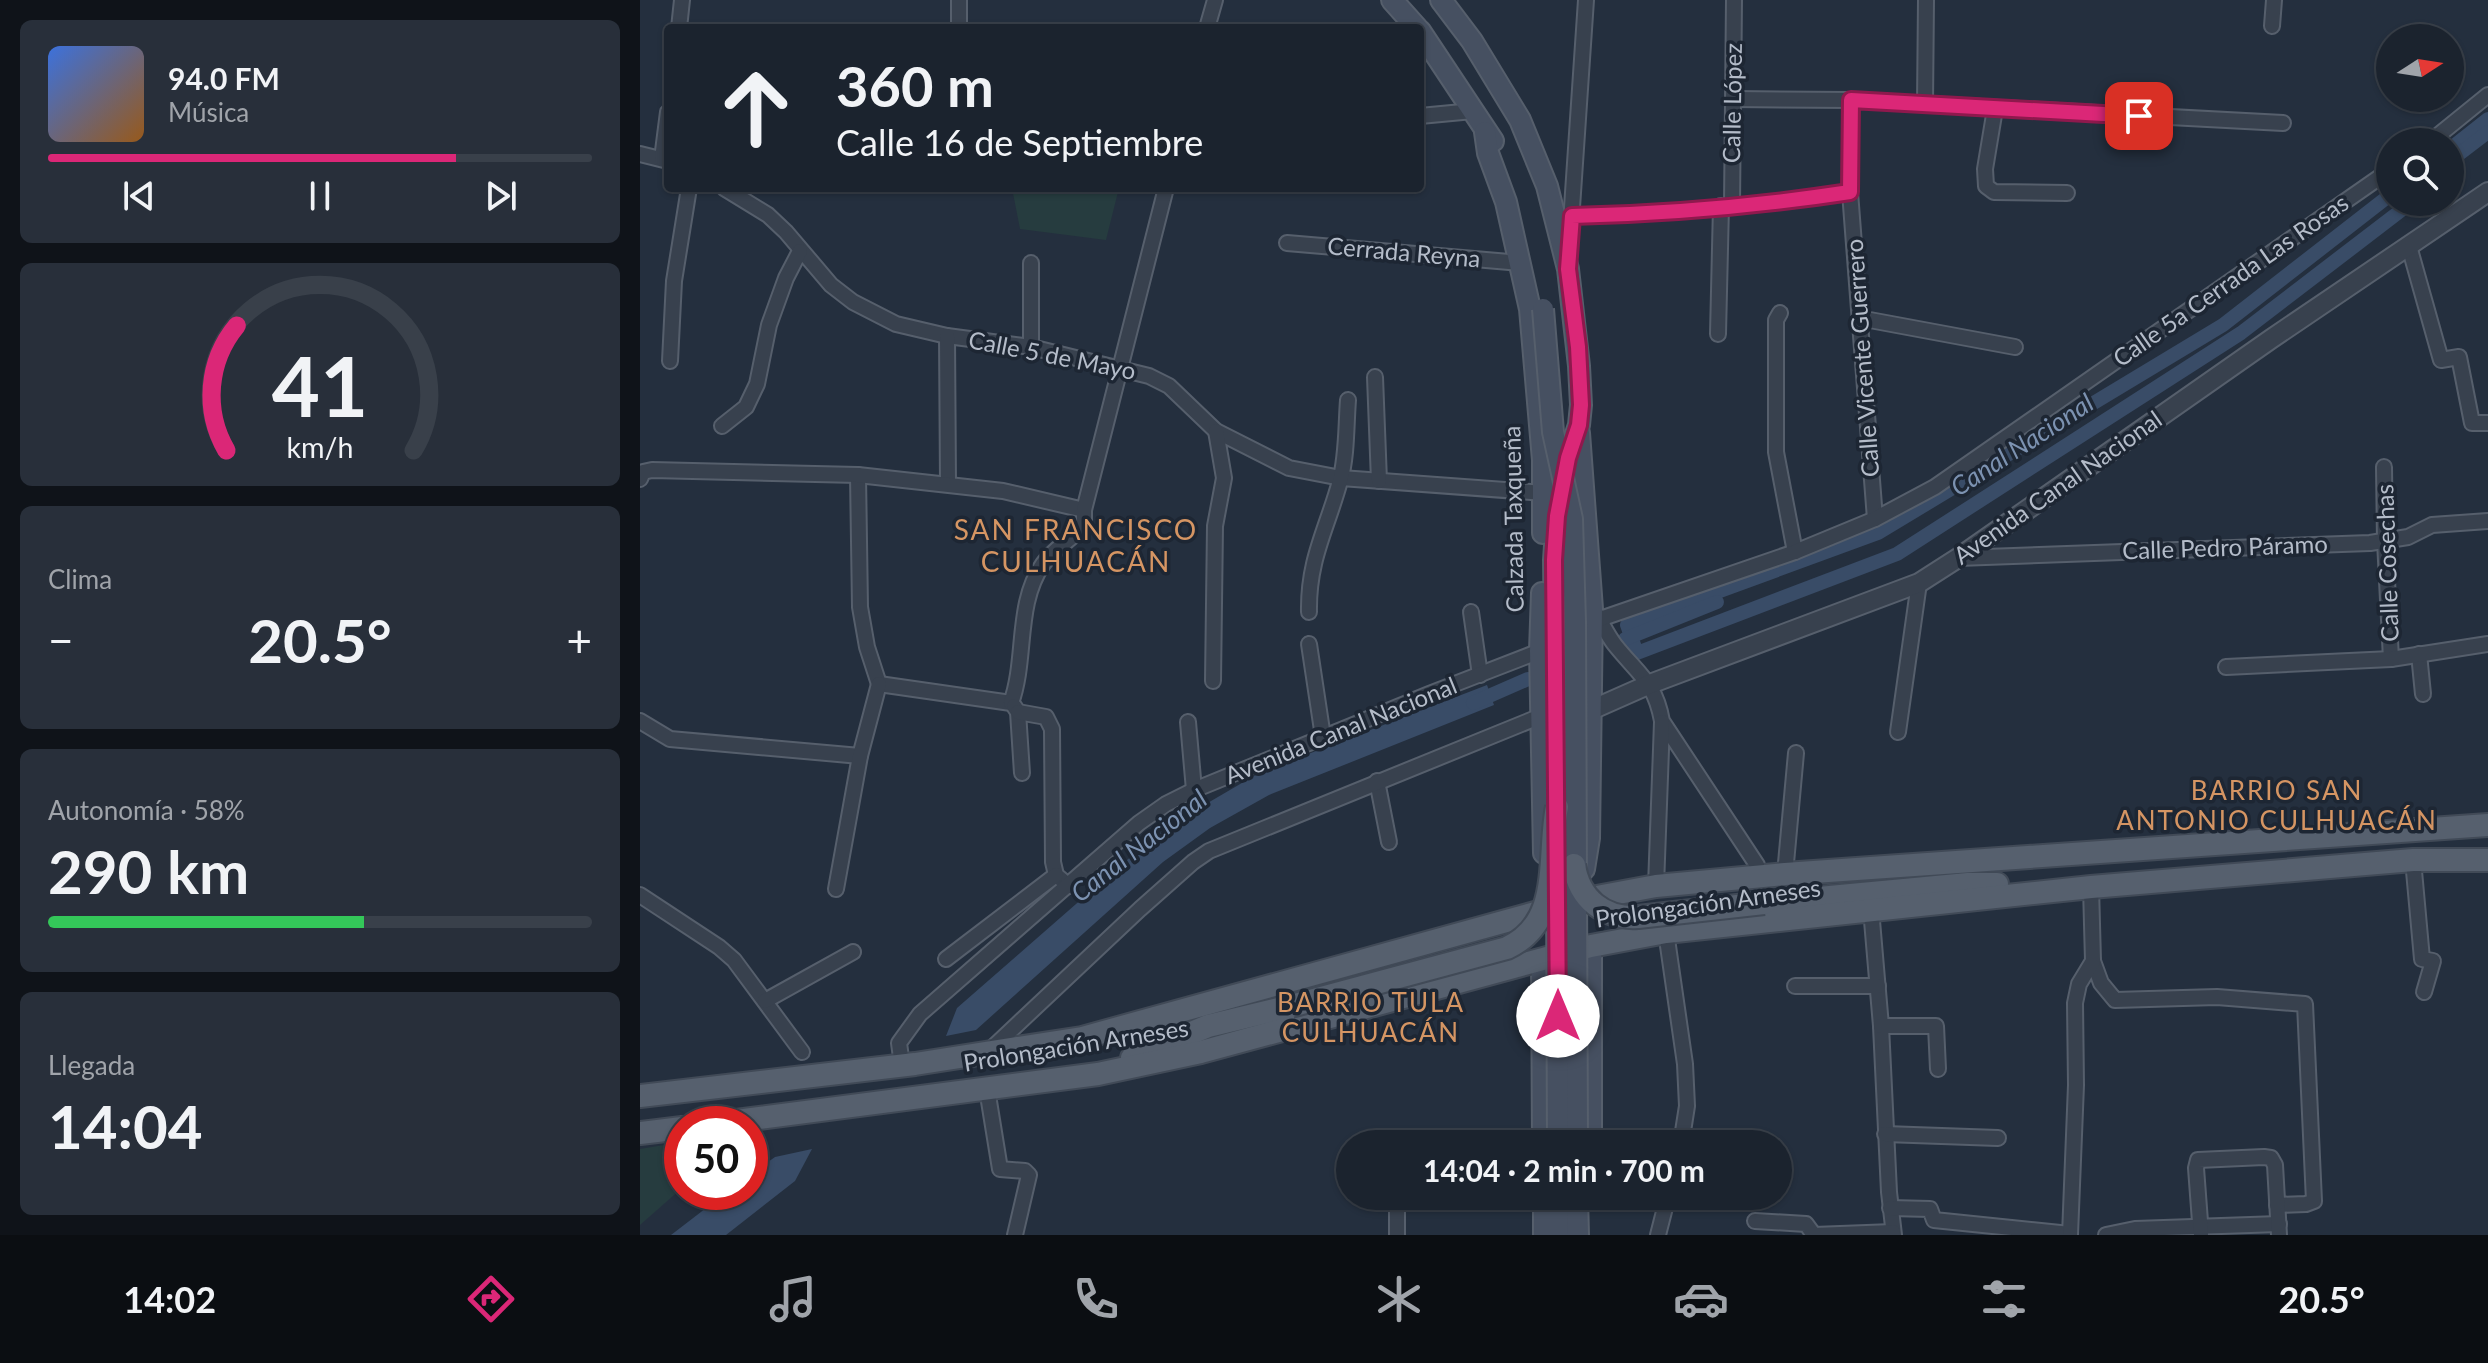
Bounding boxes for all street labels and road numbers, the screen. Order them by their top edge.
street label: Calle López [1716,43,1747,163]
street label: Calle 5a Cerrada Las Rosas [2107,187,2353,372]
street label: Cerrada Reyna [1326,230,1482,273]
street label: Calle Vicente Guerrero [1839,238,1884,478]
street label: Calle 5 de Mayo [966,324,1138,385]
street label: Avenida Canal Nacional [1947,404,2167,570]
street label: Calzada Taxqueña [1496,425,1529,613]
street label: Calle Cosechas [2369,484,2404,642]
street label: Calle Pedro Páramo [2122,528,2328,565]
street label: Avenida Canal Nacional [1220,670,1461,789]
street label: Prolongación Arneses [1593,872,1822,933]
street label: Prolongación Arneses [961,1012,1190,1077]

